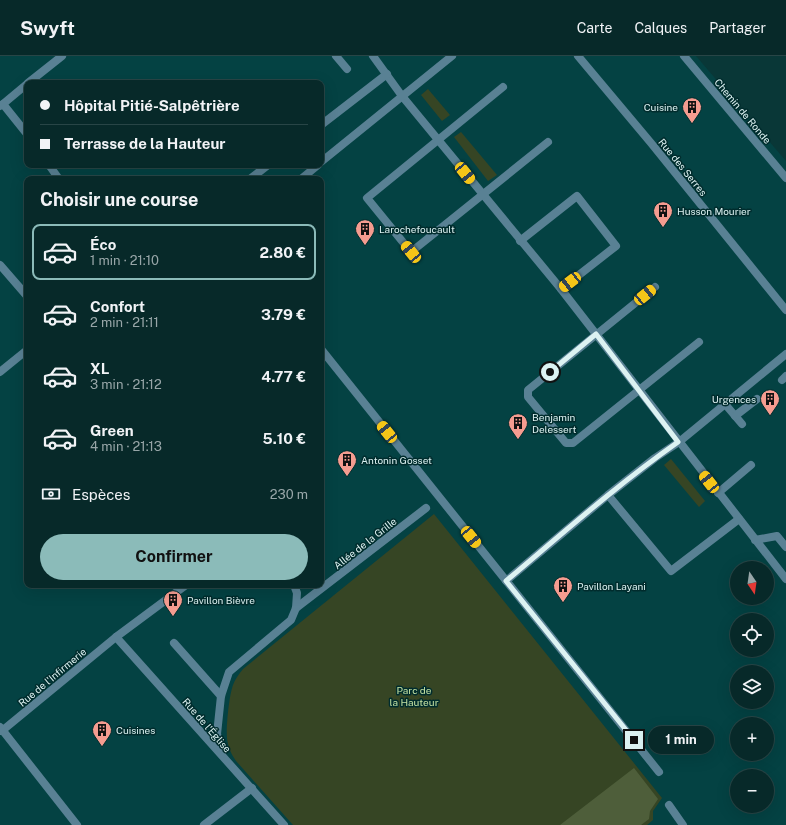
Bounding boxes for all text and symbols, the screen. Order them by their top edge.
text: Swyft [20,17,75,39]
text: Carte [577,20,613,36]
text: Calques [635,20,687,36]
text: Partager [709,20,766,36]
street label: Chemin de Ronde [712,76,774,146]
building icon: Cuisine [681,96,703,124]
text: Hôpital Pitié-Salpêtrière [64,97,240,114]
place label: Cuisine [644,101,678,113]
text: Terrasse de la Hauteur [64,135,226,152]
street label: Rue des Serres [656,136,710,198]
car [453,160,477,186]
text: Choisir une course [40,189,198,210]
building icon: Husson Mourier [652,200,674,228]
place label: Husson Mourier [677,205,751,217]
building icon: Larochefoucault [354,218,376,246]
place label: Larochefoucault [379,223,455,235]
icon: car [42,234,78,270]
text: Éco [90,236,116,253]
car [399,239,423,265]
text: 2.80 € [260,244,306,261]
text: 1 min · 21:10 [90,253,159,268]
car [557,270,583,294]
car [632,283,658,307]
icon: car [42,296,78,332]
text: Confort [90,298,145,315]
text: 3.79 € [261,306,306,323]
text: 2 min · 21:11 [90,315,159,330]
icon: car [42,358,78,394]
text: XL [90,360,109,377]
route start [541,363,559,381]
text: 4.77 € [261,368,306,385]
text: 3 min · 21:12 [90,377,162,392]
building icon: Urgences [759,388,781,416]
place label: Urgences [712,393,756,405]
place label: Benjamin Delessert [532,411,577,435]
building icon: Benjamin Delessert [507,412,529,440]
car [375,419,399,445]
icon: car [42,420,78,456]
text: Green [90,422,134,439]
text: 5.10 € [263,430,306,447]
text: 4 min · 21:13 [90,439,162,454]
building icon: Antonin Gosset [336,449,358,477]
place label: Antonin Gosset [361,454,432,466]
car [697,469,721,495]
icon: cash [40,483,62,505]
text: Espèces [72,486,130,503]
text: 230 m [270,487,308,502]
street label: Allée de la Grille [331,515,399,571]
car [459,524,483,550]
button: Confirmer [40,534,308,580]
north arrow [730,561,774,605]
map controls [730,561,774,813]
building icon: Pavillon Layani [552,575,574,603]
place label: Pavillon Layani [577,580,646,592]
building icon: Pavillon Bièvre [162,589,184,617]
place label: Pavillon Bièvre [187,594,255,606]
button: locate [730,613,774,657]
street label: Rue de l'Infirmerie [16,645,89,709]
button: layers [730,665,774,709]
park label: Parc de la Hauteur [389,684,439,708]
street label: Rue de l'Église [180,695,234,755]
button: + [730,717,774,761]
building icon: Cuisines [91,719,113,747]
place label: Cuisines [116,724,155,736]
callout: 1 min [648,726,714,754]
route end [625,731,643,749]
text: 1 min [665,732,697,747]
button: − [730,769,774,813]

